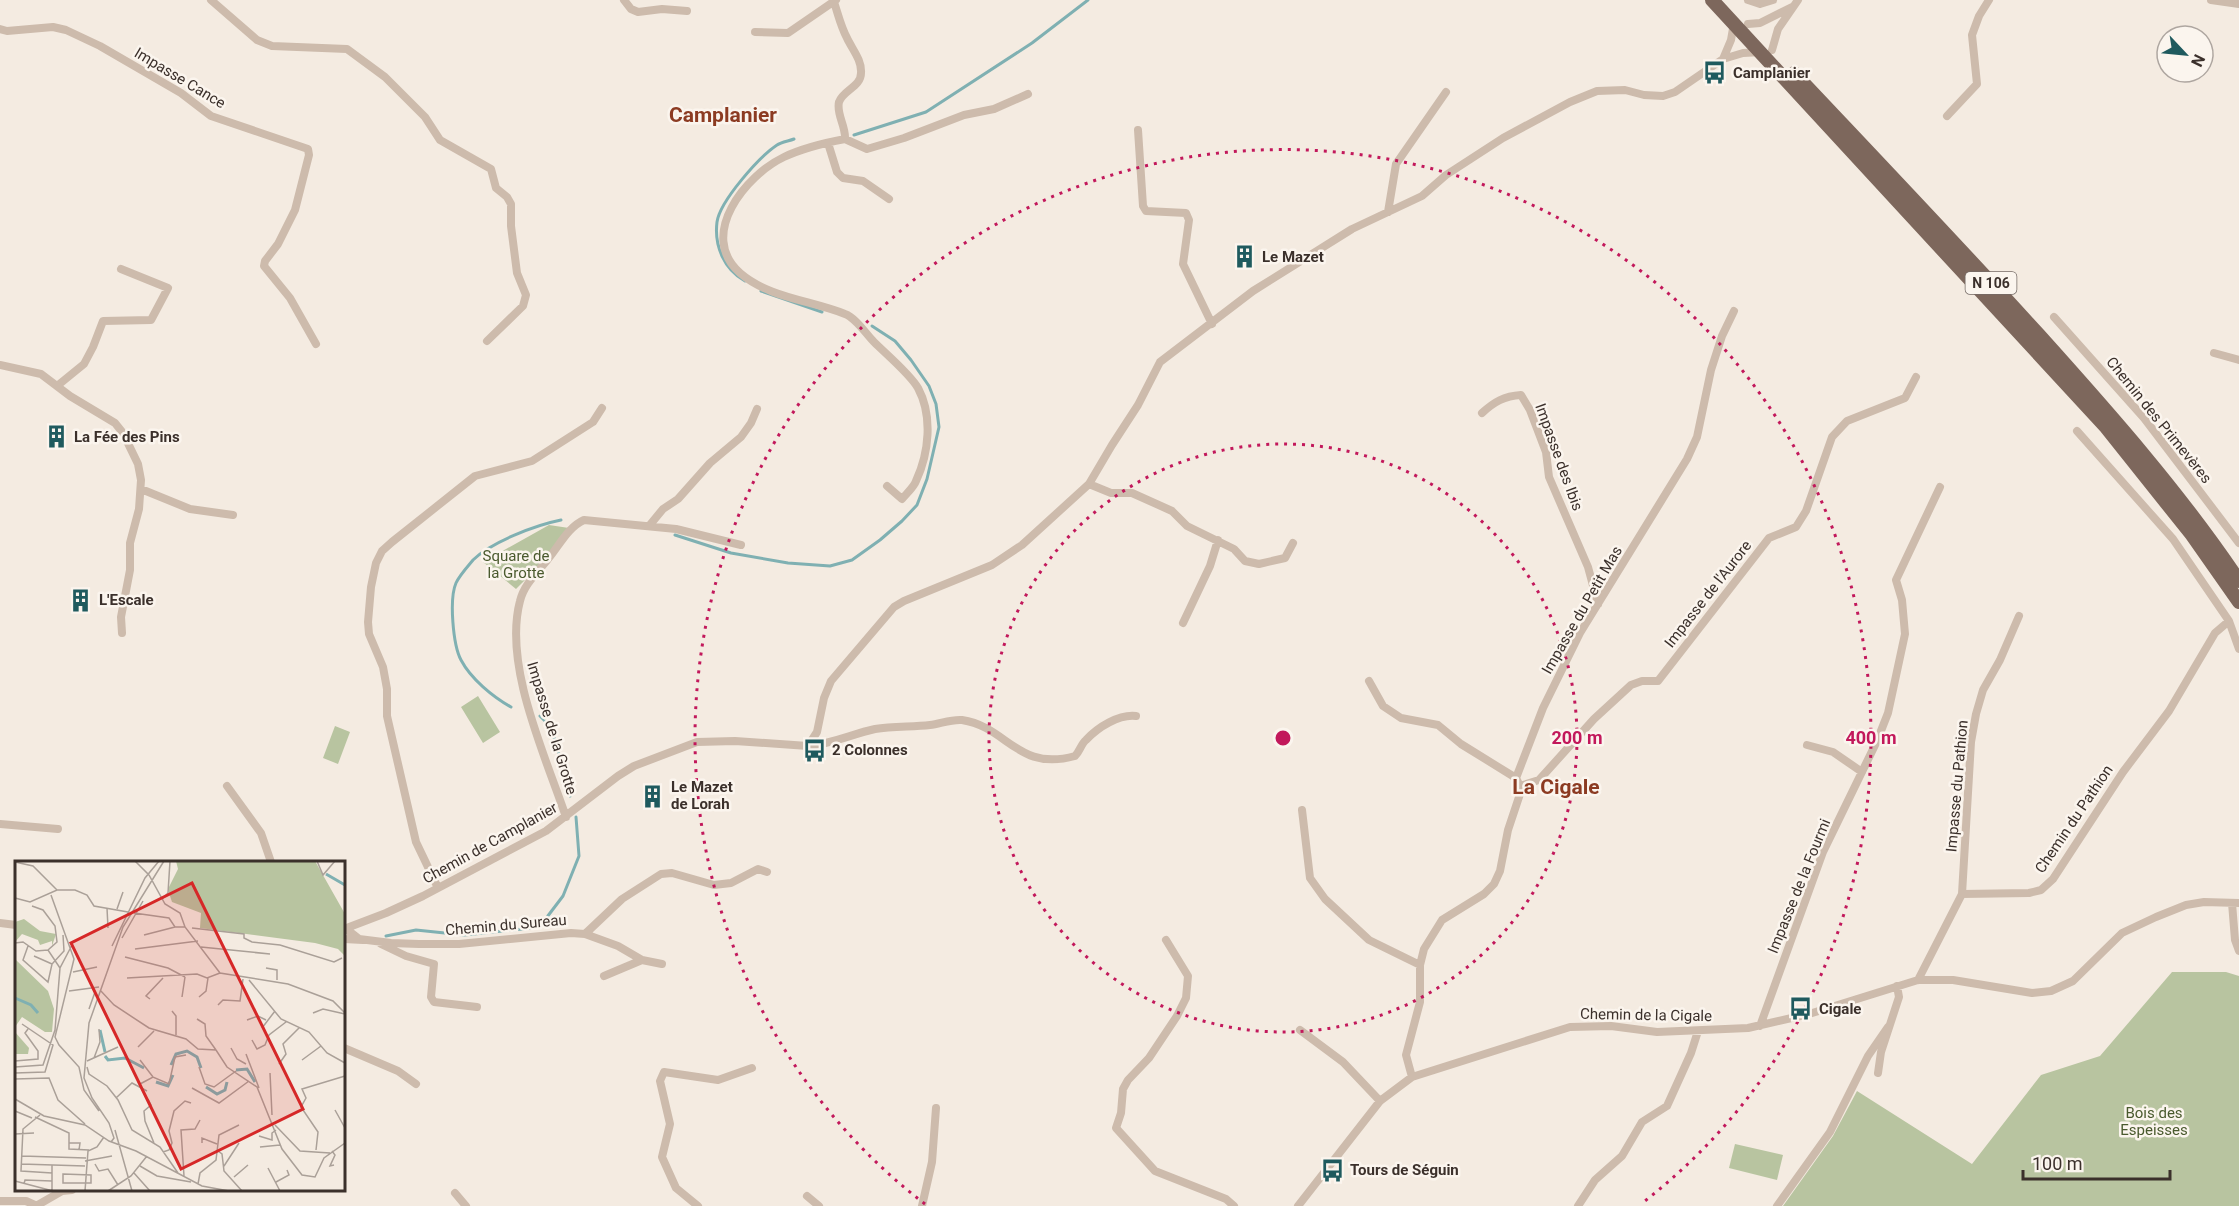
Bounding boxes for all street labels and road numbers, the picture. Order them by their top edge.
street label: Impasse Cance [131,44,229,112]
road number: N 106 [1966,272,2016,294]
street label: Chemin des Primevères [2102,353,2216,487]
street label: Impasse des Ibis [1531,401,1587,513]
street label: Impasse de l'Aurore [1661,537,1755,651]
street label: Impasse du Petit Mas [1538,543,1626,677]
street label: Impasse de la Grotte [523,659,581,797]
street label: Impasse du Pathion [1942,719,1972,853]
street label: Chemin du Pathion [2031,762,2117,876]
street label: Chemin de Camplanier [420,798,560,888]
street label: Impasse de la Fourmi [1764,816,1834,956]
street label: Chemin du Sureau [445,911,567,939]
street label: Chemin de la Cigale [1580,1005,1712,1025]

